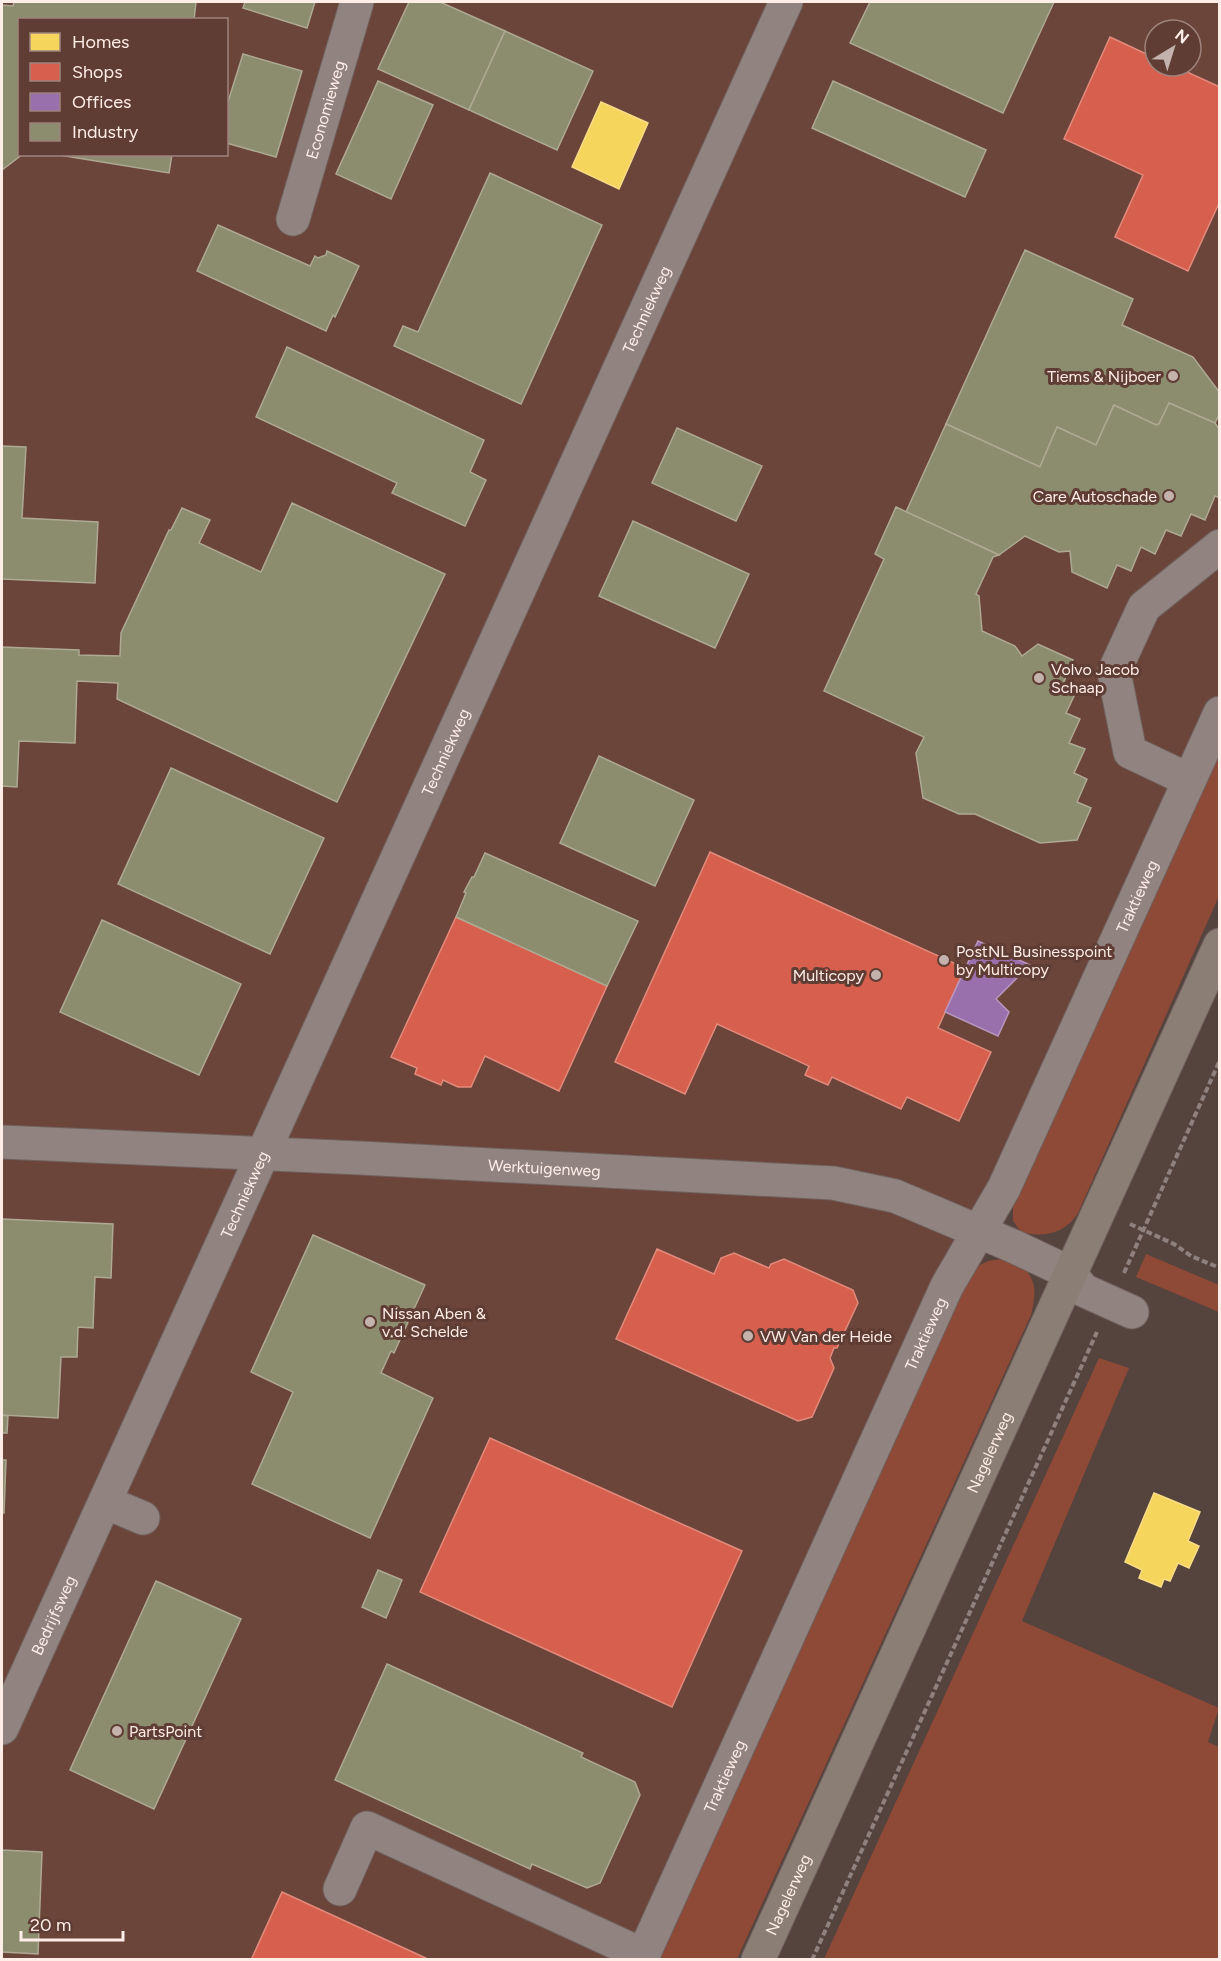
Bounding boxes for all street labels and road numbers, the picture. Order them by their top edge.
street label: Economieweg [302,58,349,161]
street label: Techniekweg [618,263,674,356]
street label: Techniekweg [417,705,473,799]
street label: Traktieweg [1112,857,1161,936]
street label: Techniekweg [216,1148,272,1241]
street label: Werktuigenweg [488,1155,601,1180]
street label: Traktieweg [901,1294,950,1373]
street label: Nagelerweg [963,1409,1016,1496]
street label: Bedrijfsweg [27,1572,80,1658]
street label: Traktieweg [700,1737,749,1816]
street label: Nagelerweg [761,1851,814,1938]

